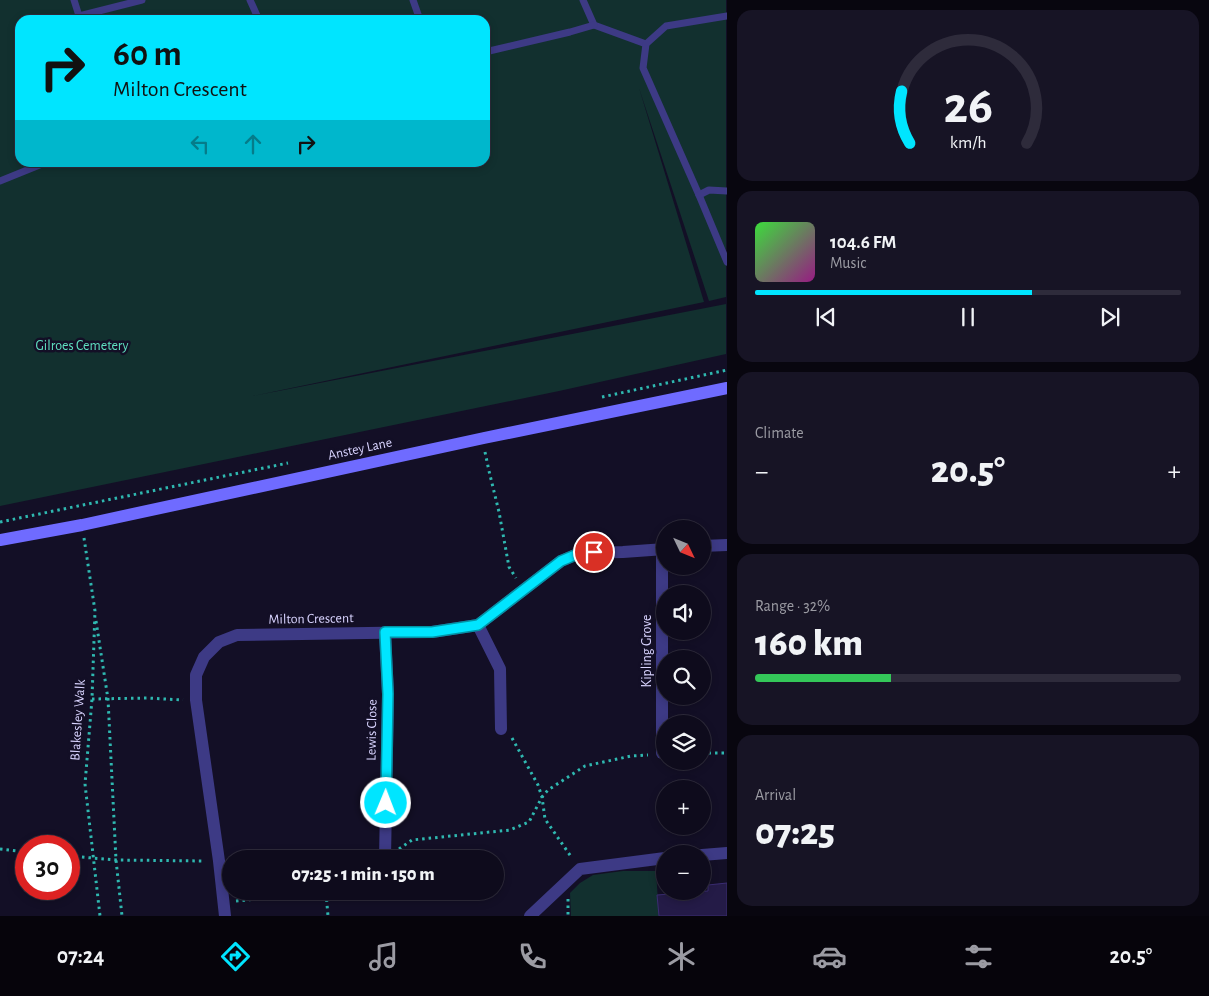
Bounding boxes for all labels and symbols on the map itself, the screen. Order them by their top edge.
park label: Gilroes Cemetery [35,339,129,353]
street label: Anstey Lane [327,435,393,463]
north arrow [656,520,711,575]
pin [573,531,615,573]
street label: Milton Crescent [268,611,354,627]
street label: Kipling Grove [640,615,654,687]
street label: Blakesley Walk [68,678,88,761]
street label: Lewis Close [364,699,380,761]
position arrow [359,776,411,828]
speed limit sign: 30 [15,835,80,900]

